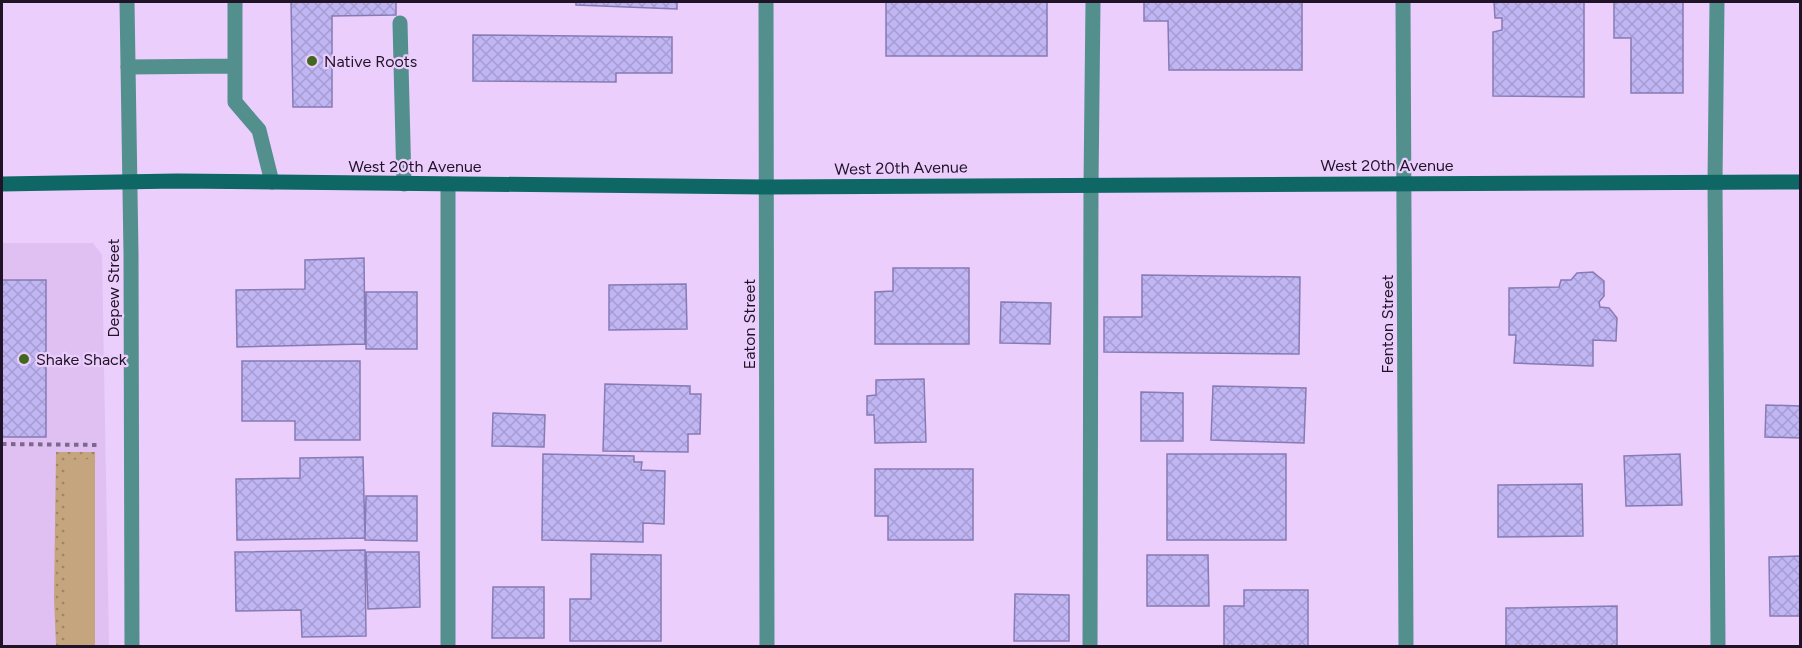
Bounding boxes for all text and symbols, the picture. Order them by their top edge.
place label: Native Roots [324,52,417,71]
marker: Native Roots [305,54,319,68]
street label: West 20th Avenue [1320,156,1454,175]
street label: West 20th Avenue [348,157,482,176]
street label: West 20th Avenue [834,157,968,179]
street label: Depew Street [104,238,123,338]
street label: Fenton Street [1378,274,1397,374]
street label: Eaton Street [740,279,759,369]
place label: Shake Shack [36,350,127,369]
marker: Shake Shack [17,352,31,366]

